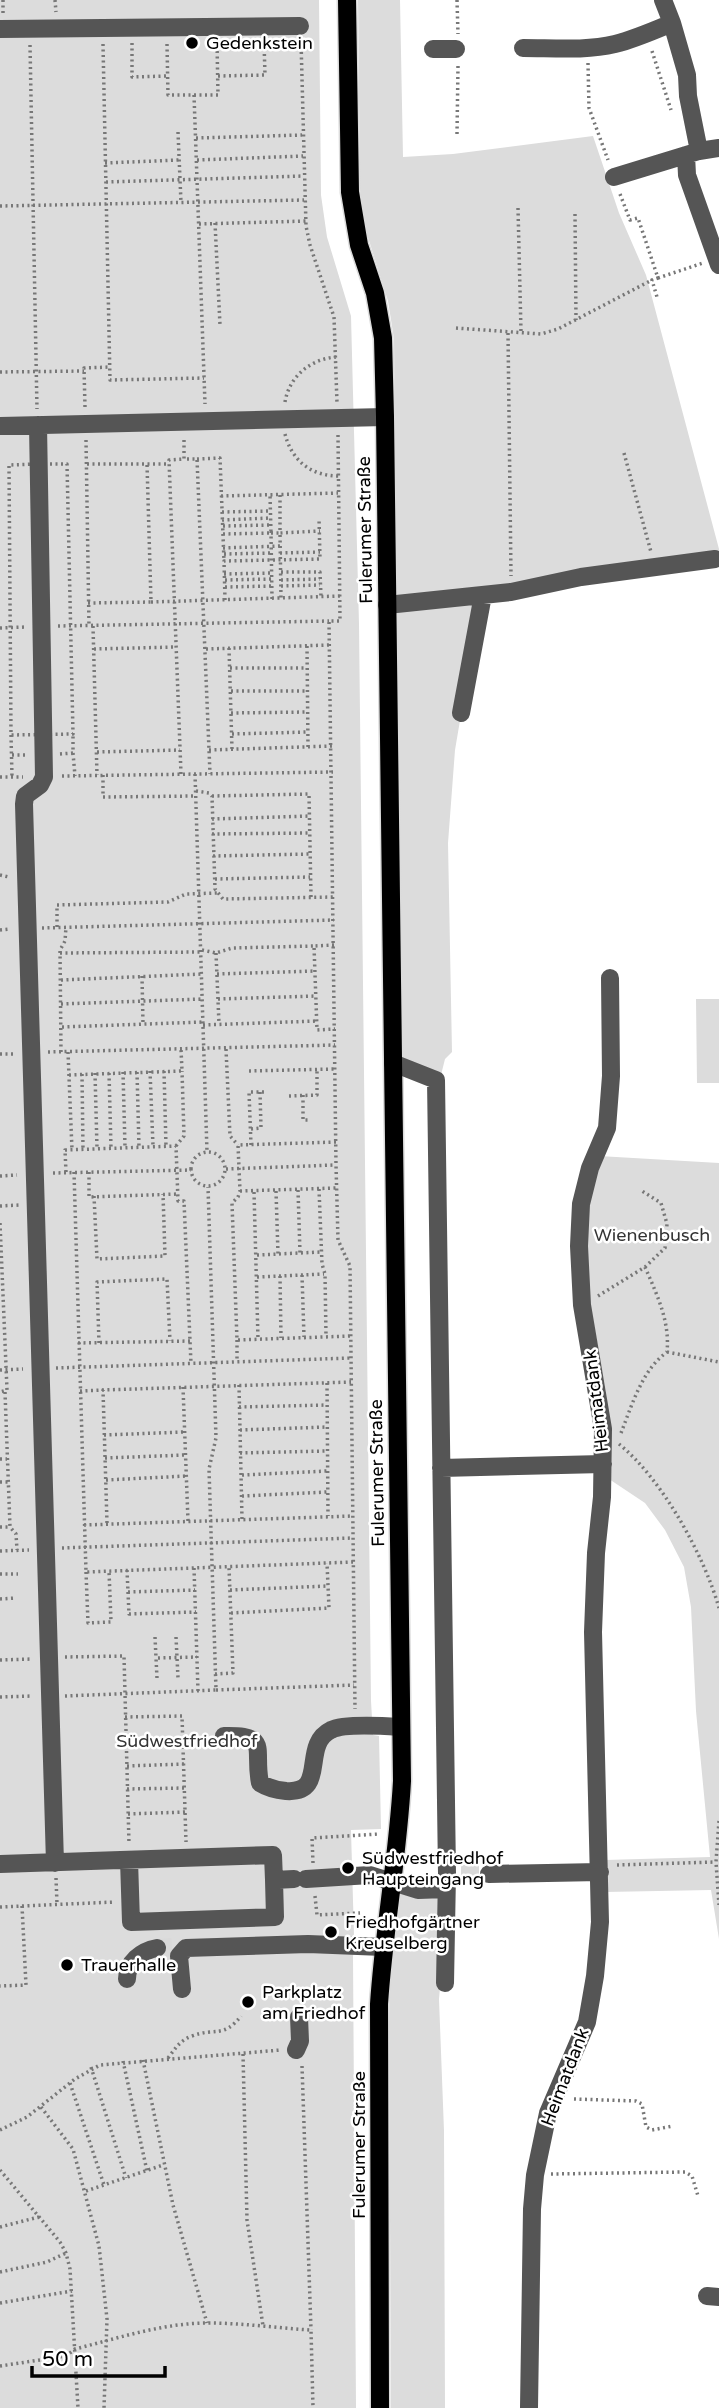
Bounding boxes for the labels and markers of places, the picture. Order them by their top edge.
place label: Gedenkstein [206,32,313,54]
marker: Gedenkstein [184,35,200,51]
place label: Südwestfriedhof Haupteingang [362,1847,504,1890]
marker: Südwestfriedhof Haupteingang [340,1860,356,1876]
place label: Friedhofgärtner Kreuselberg [345,1911,480,1954]
marker: Friedhofgärtner Kreuselberg [323,1924,339,1940]
place label: Trauerhalle [81,1954,176,1976]
marker: Trauerhalle [59,1957,75,1973]
place label: Parkplatz am Friedhof [262,1981,366,2024]
marker: Parkplatz am Friedhof [240,1994,256,2010]

